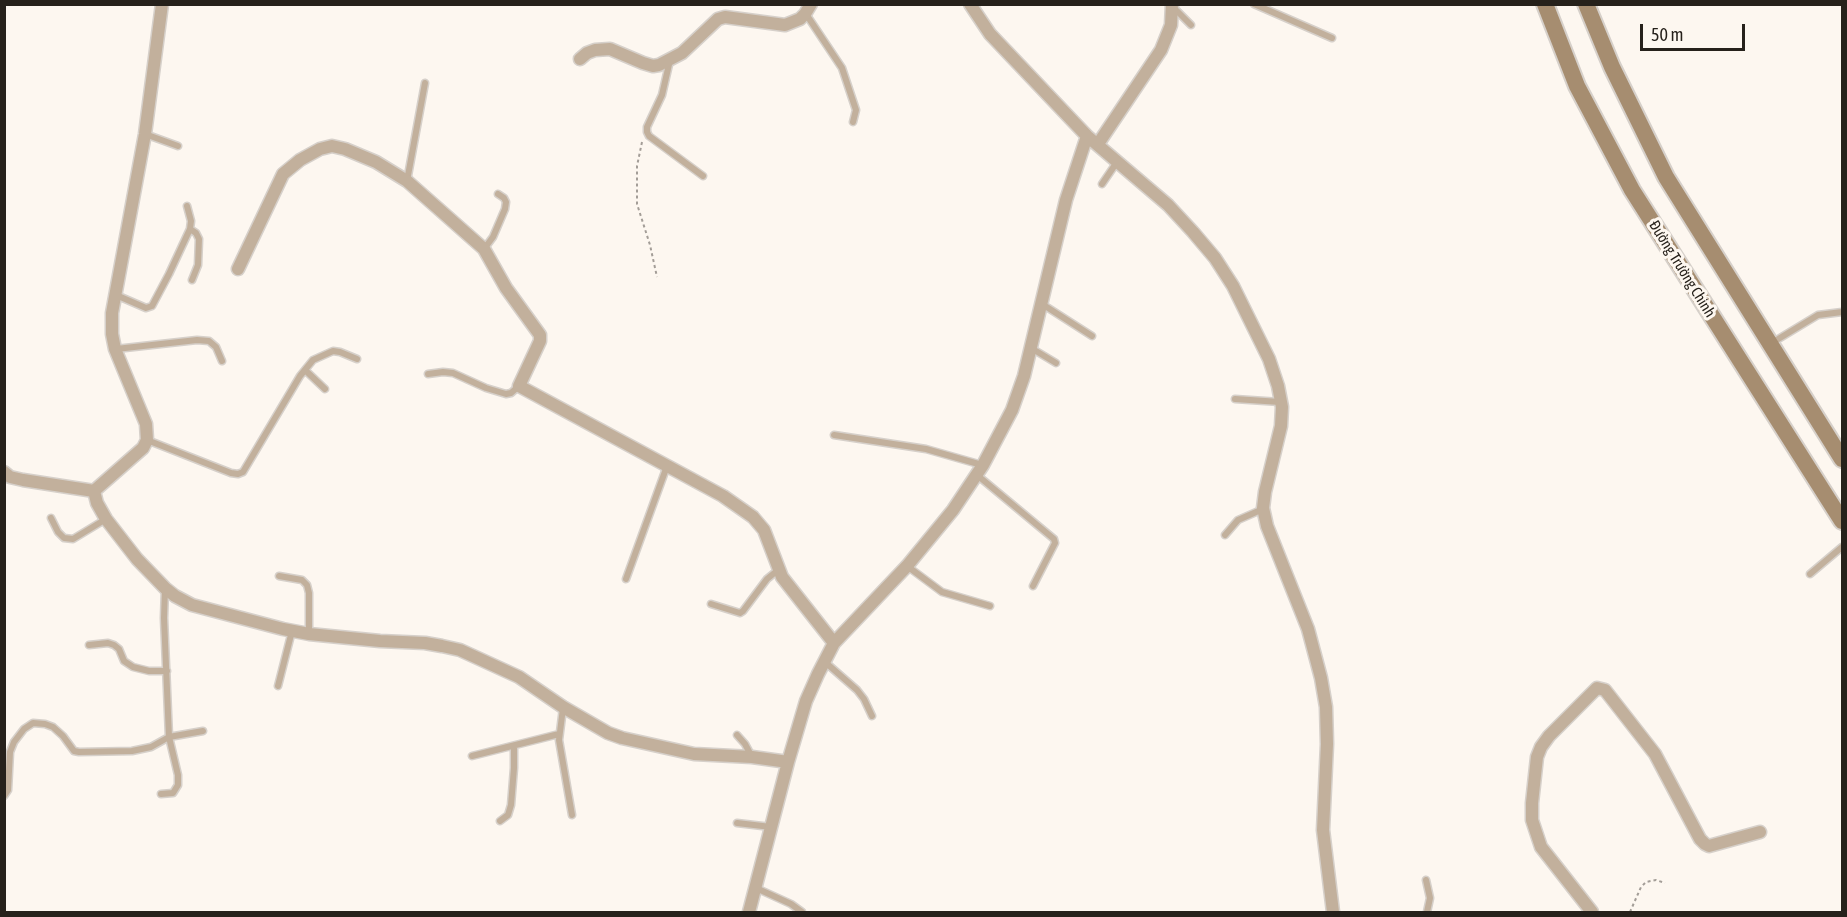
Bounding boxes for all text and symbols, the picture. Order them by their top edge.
scale bar [1643,12,1748,50]
text: 50 m [1651,24,1683,45]
street label: Đường Trường Chinh [1645,217,1719,321]

